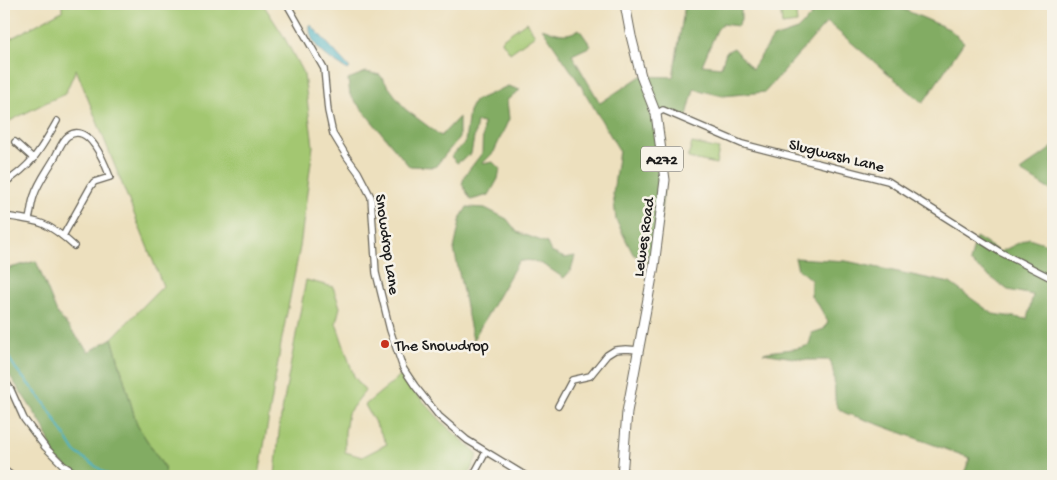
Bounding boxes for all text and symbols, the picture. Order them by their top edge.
street label: Slugwash Lane [786,136,887,179]
road number: A272 [641,146,683,172]
street label: Snowdrop Lane [369,193,402,297]
street label: Lewes Road [631,195,661,278]
marker: The Snowdrop [379,338,391,350]
place label: The Snowdrop [394,338,489,357]

